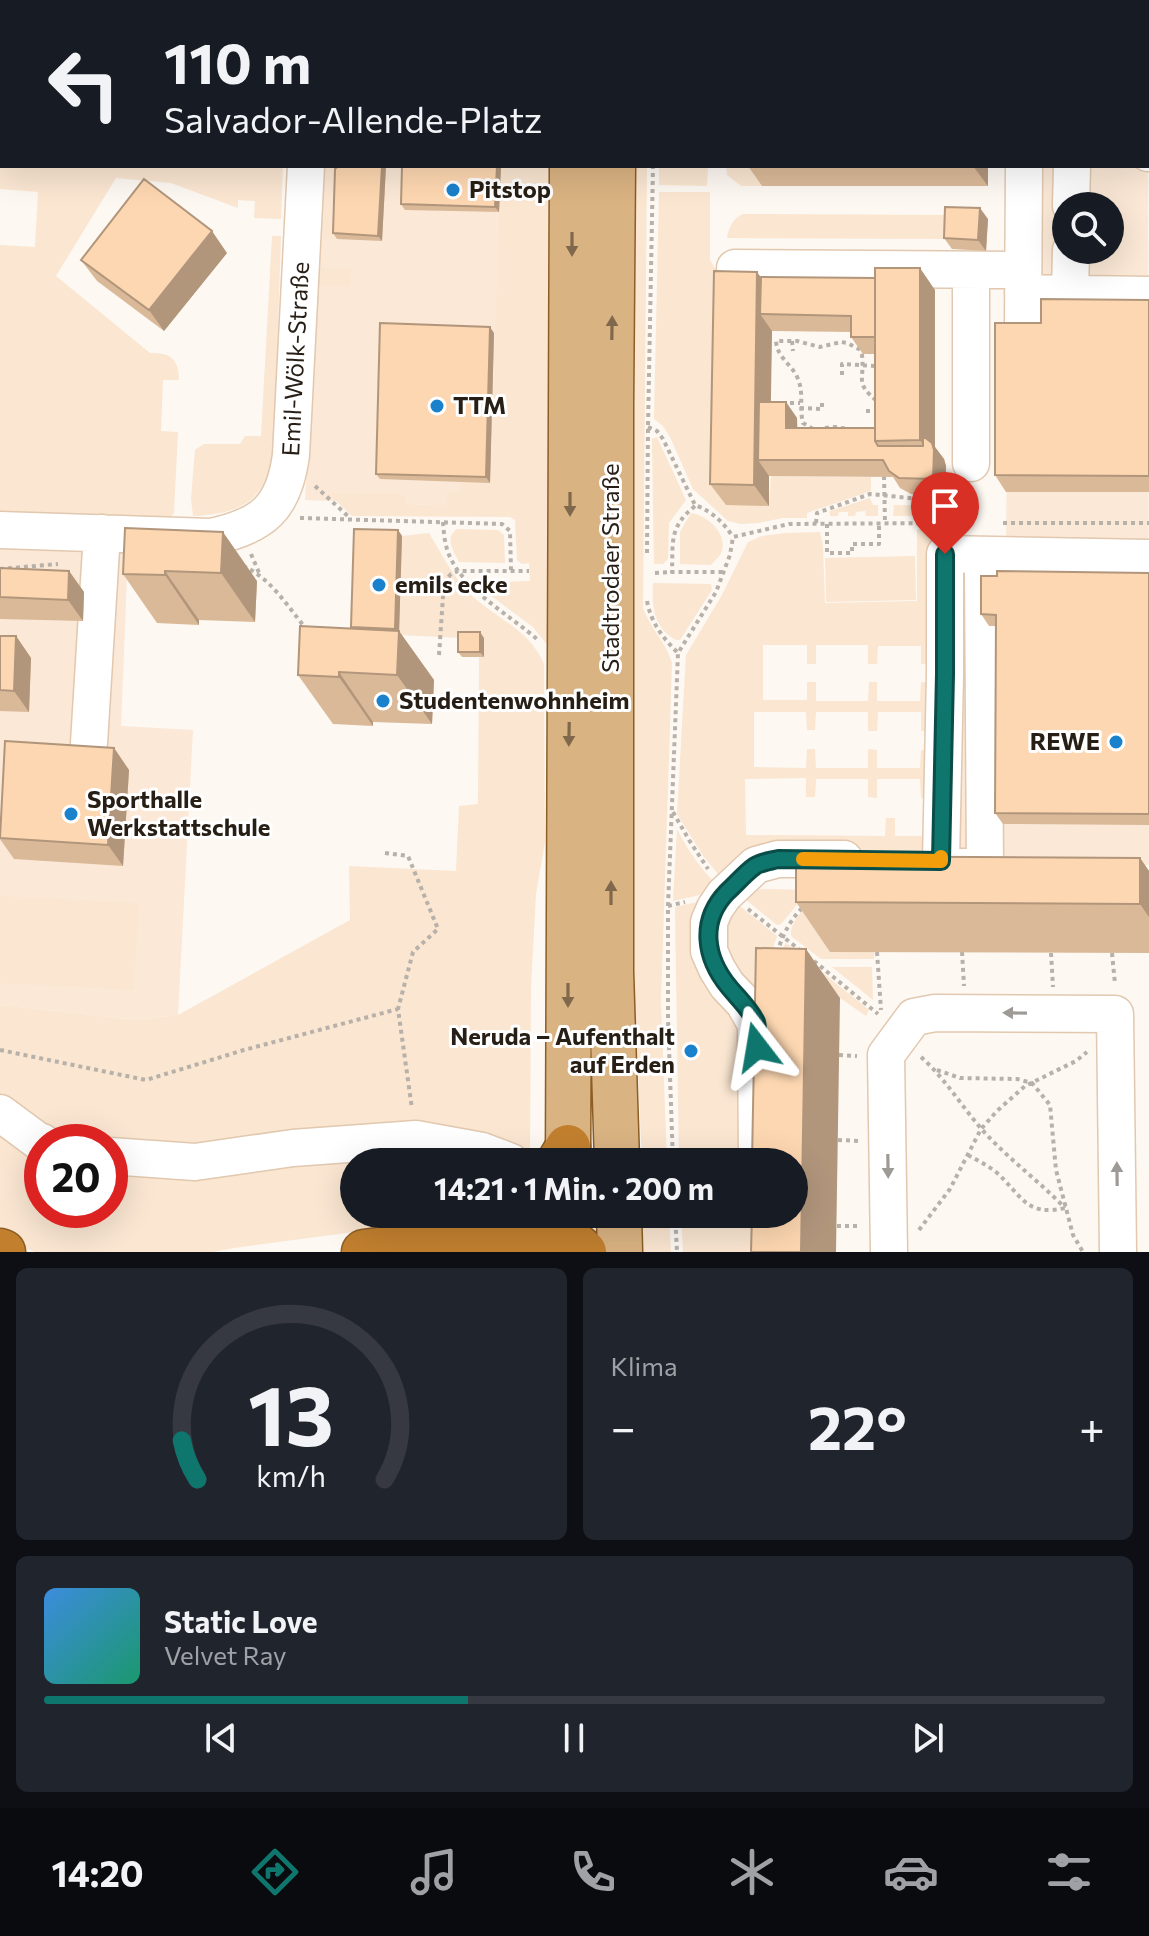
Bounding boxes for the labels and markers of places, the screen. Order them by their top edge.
place label: Pitstop [469,174,551,203]
marker: Pitstop [444,181,462,199]
place label: TTM [453,390,506,419]
marker: TTM [428,397,446,415]
pin [911,472,979,554]
place label: emils ecke [395,569,508,598]
marker: emils ecke [370,576,388,594]
place label: Studentenwohnheim [399,685,630,714]
marker: Studentenwohnheim [374,692,392,710]
place label: REWE [1030,726,1100,755]
marker: REWE [1107,733,1125,751]
place label: Sporthalle Werkstattschule [87,784,270,841]
marker: Sporthalle Werkstattschule [62,805,80,823]
place label: Neruda – Aufenthalt auf Erden [450,1021,675,1078]
marker: Neruda – Aufenthalt auf Erden [682,1042,700,1060]

